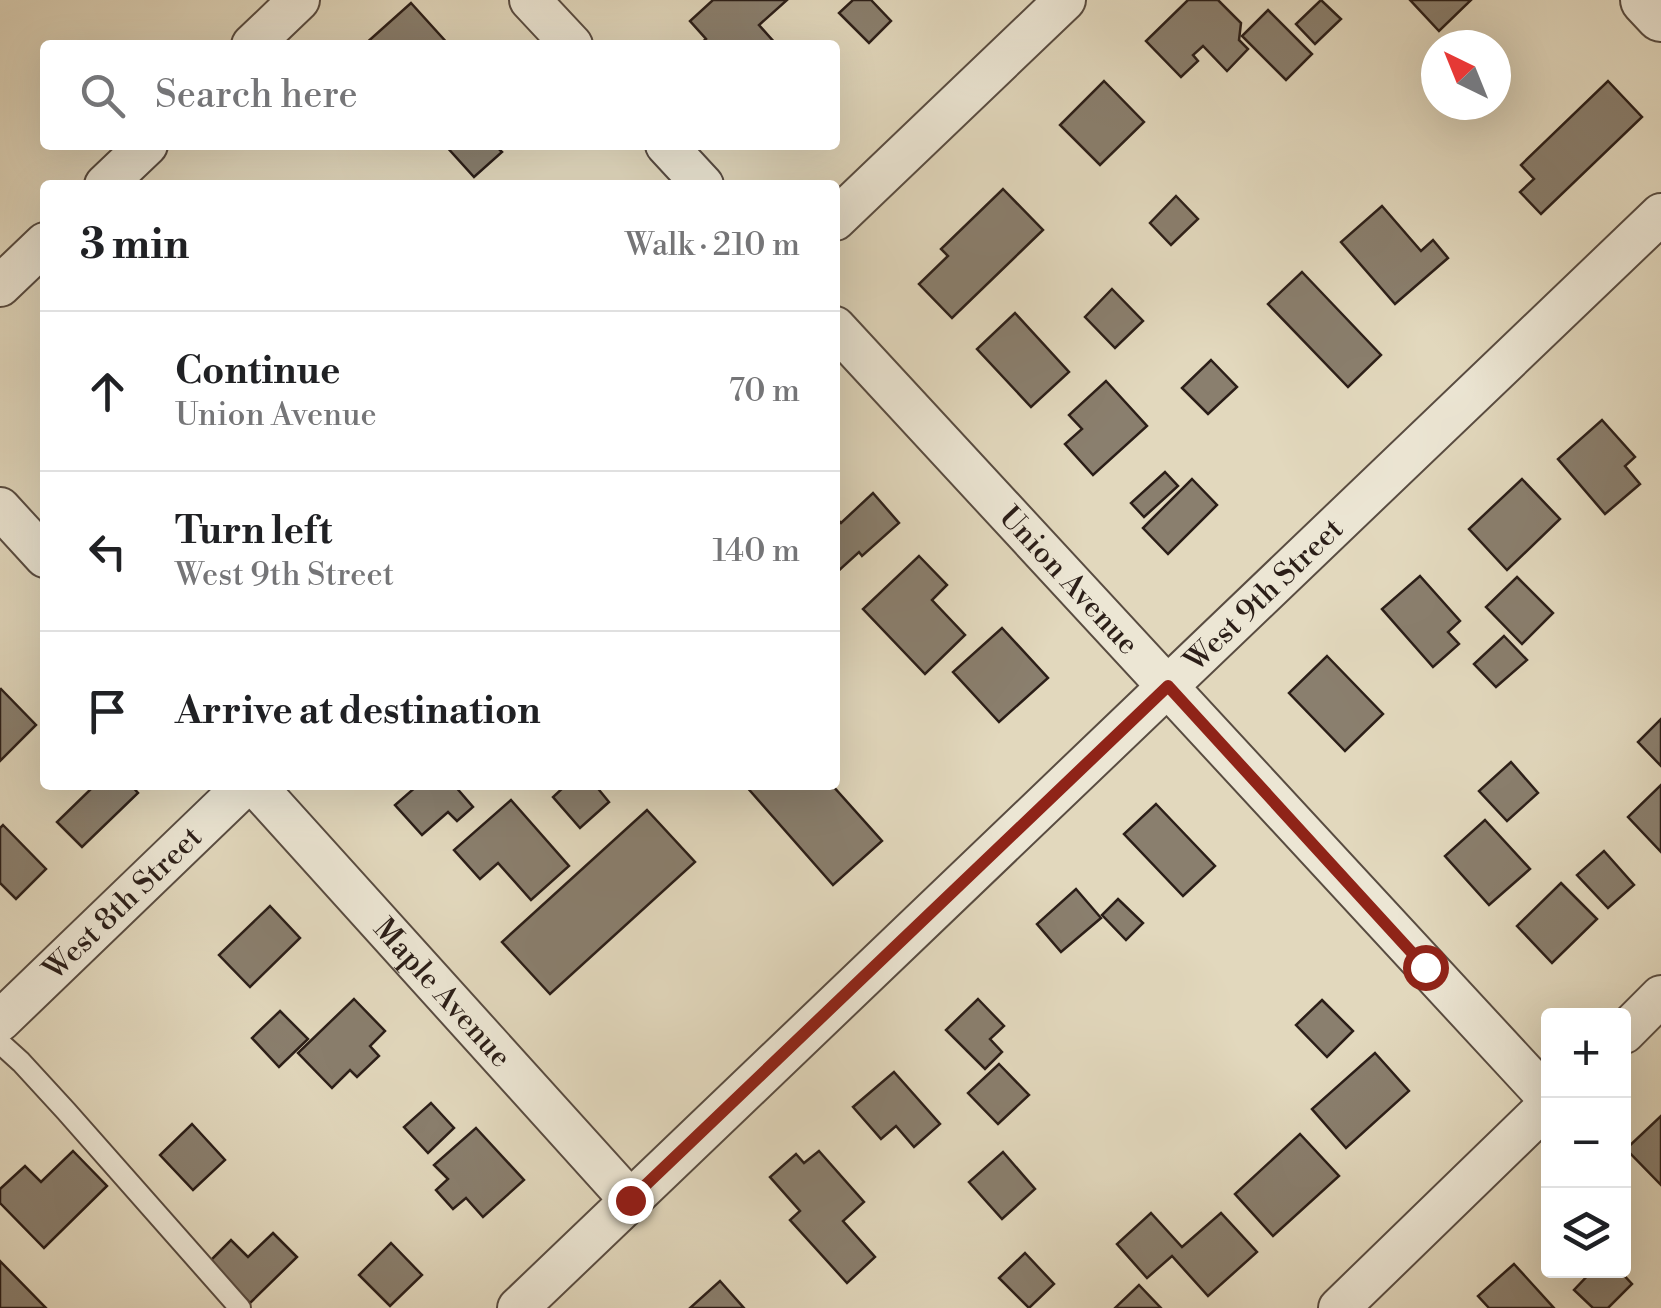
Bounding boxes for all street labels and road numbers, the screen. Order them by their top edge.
street label: Union Avenue [990,499,1147,663]
street label: West 9th Street [1176,510,1352,681]
street label: West 8th Street [35,819,211,989]
street label: Maple Avenue [365,911,519,1076]

